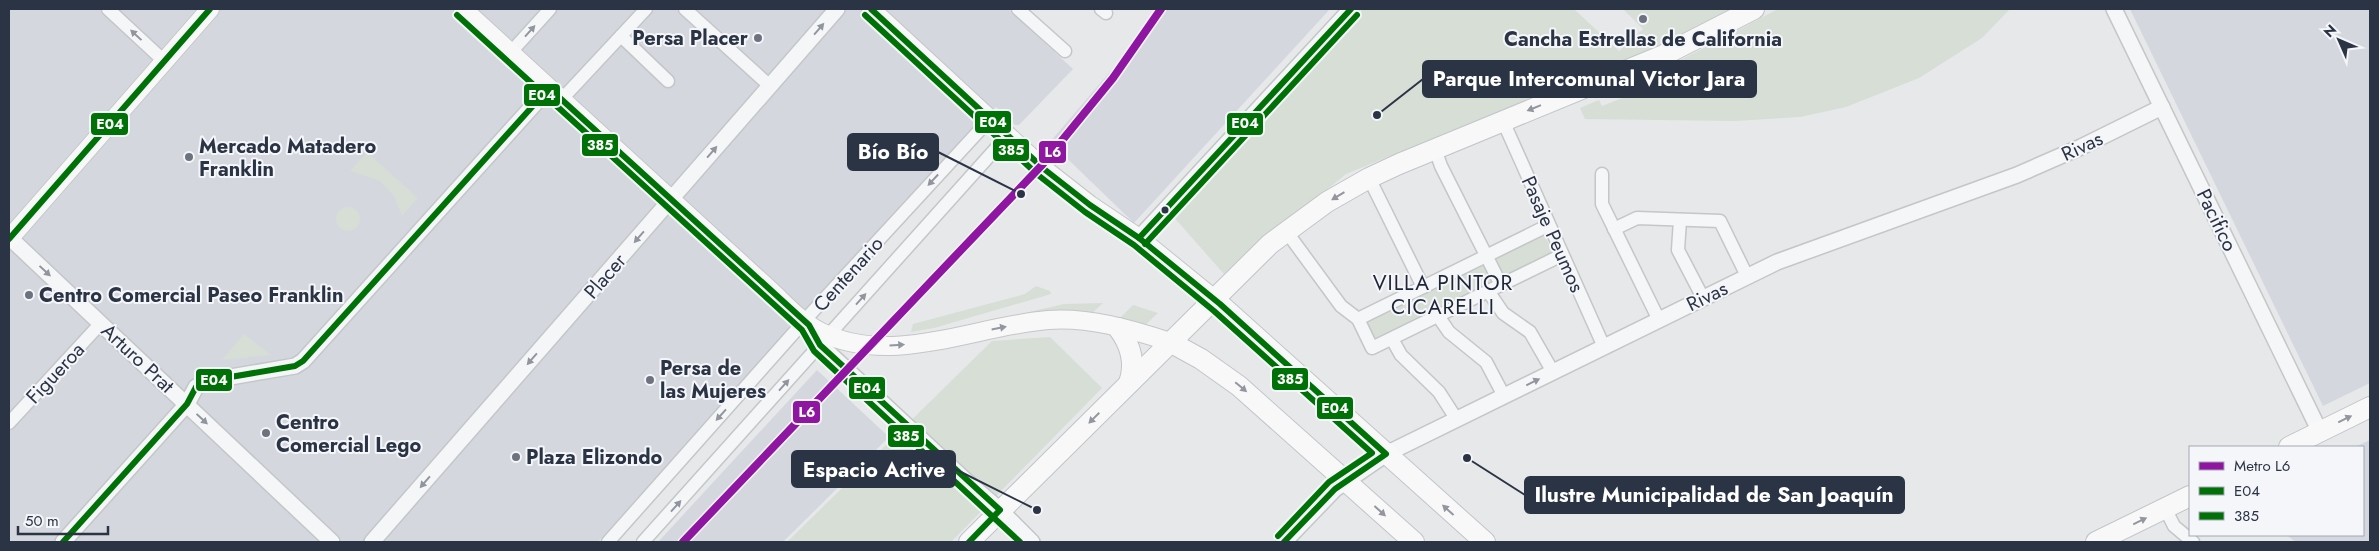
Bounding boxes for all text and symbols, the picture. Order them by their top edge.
marker: Cancha Estrellas de California [1637,13,1649,25]
north arrow [2314,15,2364,65]
text: N [2319,20,2341,42]
one-way arrow [525,24,536,37]
place label: Persa Placer [632,24,749,53]
one-way arrow [813,24,825,36]
place label: Cancha Estrellas de California [1504,25,1782,54]
one-way arrow [131,29,143,41]
marker: Persa Placer [752,32,764,44]
callout: Parque Intercomunal Victor Jara [1423,61,1756,97]
text: Parque Intercomunal Victor Jara [1433,64,1745,94]
line badge: E04 [523,83,561,107]
text: E04 [528,85,556,105]
one-way arrow [1526,104,1541,112]
line badge: E04 [974,110,1012,134]
line badge: E04 [90,112,129,136]
text: E04 [979,112,1007,132]
line badge: E04 [1226,112,1264,136]
text: E04 [1231,113,1259,133]
text: E04 [96,114,124,134]
street label: Rivas [2057,124,2108,169]
place label: Mercado Matadero Franklin [199,132,376,184]
line badge: 385 [581,133,619,157]
callout: Bío Bío [848,134,938,170]
text: 385 [587,135,613,155]
text: Bío Bío [858,137,928,167]
line badge: 385 [992,138,1030,162]
text: 385 [998,140,1024,160]
line badge: L6 [1038,140,1067,164]
text: L6 [1045,142,1061,162]
one-way arrow [707,146,718,159]
marker: Mercado Matadero Franklin [183,151,195,163]
street label: Pasaje Peumos [1514,171,1591,297]
one-way arrow [927,174,939,186]
street label: Pacifico [2189,184,2244,256]
one-way arrow [1331,191,1344,201]
unlabelled marker [1160,205,1170,215]
one-way arrow [633,230,644,243]
street label: Centenario [807,230,890,318]
street label: Placer [577,247,633,305]
one-way arrow [39,265,51,277]
district label: VILLA PINTOR CICARELLI [1373,268,1513,322]
street label: Rivas [1682,274,1733,319]
place label: Centro Comercial Paseo Franklin [39,281,343,310]
marker: Centro Comercial Paseo Franklin [23,289,35,301]
one-way arrow [855,294,867,306]
street label: Arturo Prat [95,317,181,400]
one-way arrow [992,324,1007,332]
street label: Figueroa [19,336,91,410]
one-way arrow [889,341,905,349]
one-way arrow [526,353,538,365]
place label: Persa de las Mujeres [660,354,766,406]
line badge: 385 [1271,367,1309,391]
line badge: E04 [195,368,233,392]
text: 385 [1277,369,1303,389]
text: E04 [200,370,228,390]
marker: Persa de las Mujeres [644,374,656,386]
line badge: E04 [848,376,886,400]
text: E04 [853,378,881,398]
one-way arrow [1526,378,1541,386]
one-way arrow [778,380,790,392]
one-way arrow [1235,382,1248,393]
line badge: E04 [1316,396,1354,420]
text: E04 [1321,398,1349,418]
line badge: L6 [792,400,821,424]
text: L6 [799,402,815,422]
place label: Centro Comercial Lego [276,408,421,460]
one-way arrow [715,408,726,421]
one-way arrow [1088,411,1100,423]
one-way arrow [196,413,208,425]
one-way arrow [2338,415,2353,424]
line badge: 385 [887,424,925,448]
text: 385 [893,426,919,446]
marker: Centro Comercial Lego [260,427,272,439]
place label: Plaza Elizondo [526,443,663,472]
legend [2189,446,2364,536]
marker: Plaza Elizondo [510,451,522,463]
callout: Espacio Active [792,451,955,487]
text: Espacio Active [803,455,945,485]
text: Metro L6 [2234,455,2290,477]
one-way arrow [419,475,431,487]
callout: Ilustre Municipalidad de San Joaquín [1525,477,1904,513]
text: Ilustre Municipalidad de San Joaquín [1534,480,1894,510]
text: E04 [2234,480,2260,502]
one-way arrow [670,500,682,512]
scale bar [18,504,108,536]
one-way arrow [1443,504,1455,516]
text: 385 [2234,505,2259,527]
one-way arrow [1374,506,1387,517]
text: 50 m [25,510,59,532]
one-way arrow [2133,517,2147,525]

